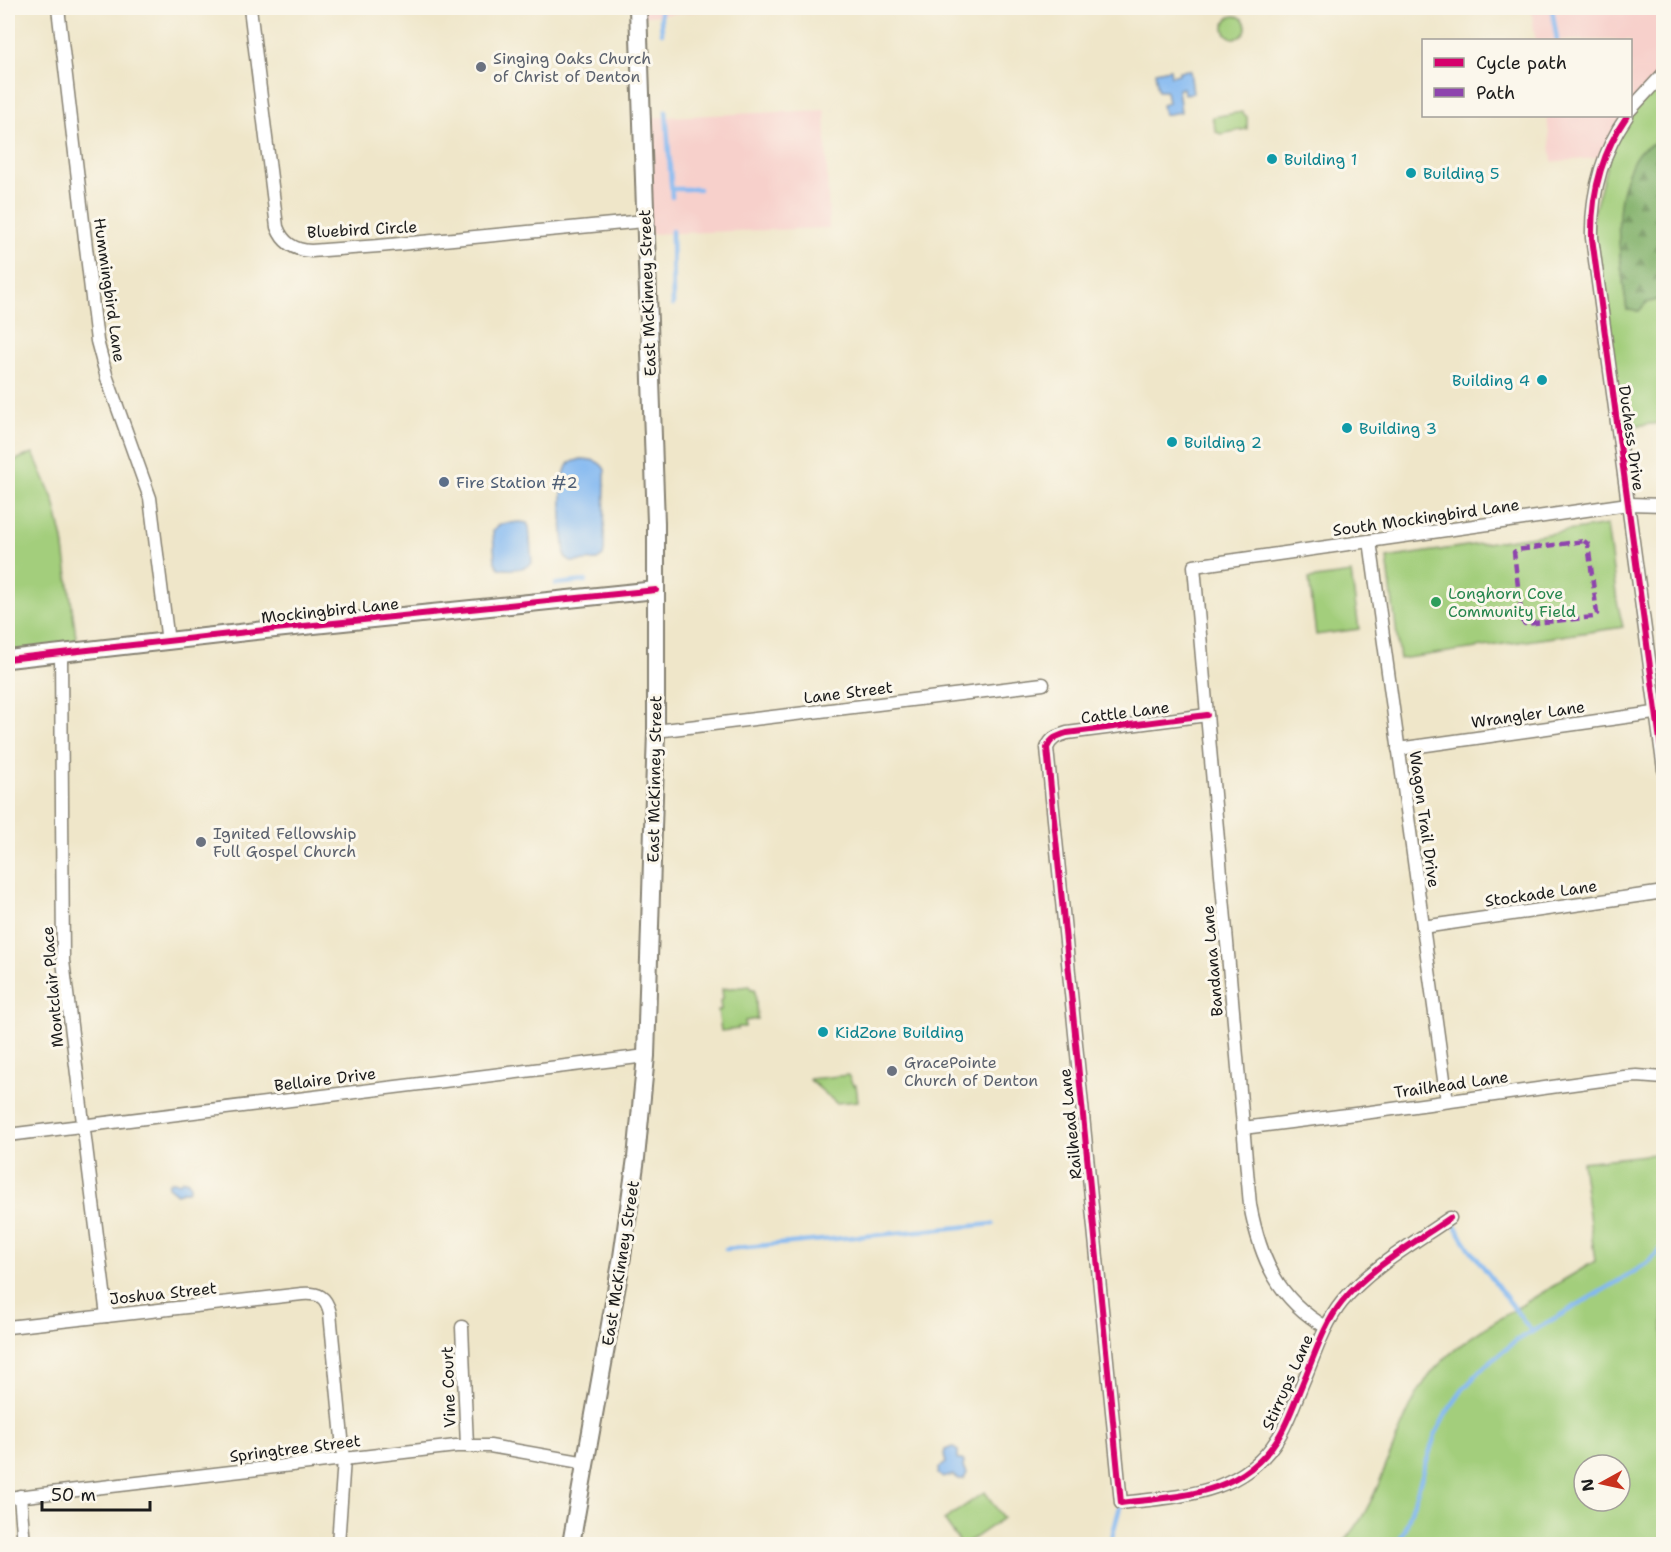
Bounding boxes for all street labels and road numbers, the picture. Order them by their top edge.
street label: East McKinney Street [634,209,661,377]
street label: Bluebird Circle [306,216,418,243]
street label: Hummingbird Lane [89,217,130,364]
street label: Duchess Drive [1614,384,1649,492]
street label: South Mockingbird Lane [1331,494,1521,541]
street label: Mockingbird Lane [260,593,400,628]
street label: Lane Street [802,677,894,708]
street label: East McKinney Street [643,695,666,863]
street label: Wrangler Lane [1470,696,1586,733]
street label: Cattle Lane [1079,697,1171,728]
street label: Wagon Trail Drive [1405,749,1444,889]
street label: Stockade Lane [1484,875,1599,912]
street label: Bandana Lane [1197,904,1228,1017]
street label: Montclair Place [37,926,68,1048]
street label: Bellaire Drive [273,1063,377,1096]
street label: Trailhead Lane [1392,1066,1510,1103]
street label: Railhead Lane [1054,1068,1087,1180]
street label: East McKinney Street [597,1179,644,1347]
street label: Joshua Street [108,1277,218,1310]
street label: Stirrups Lane [1257,1331,1318,1433]
street label: Vine Court [437,1346,460,1428]
street label: Springtree Street [228,1430,362,1467]

